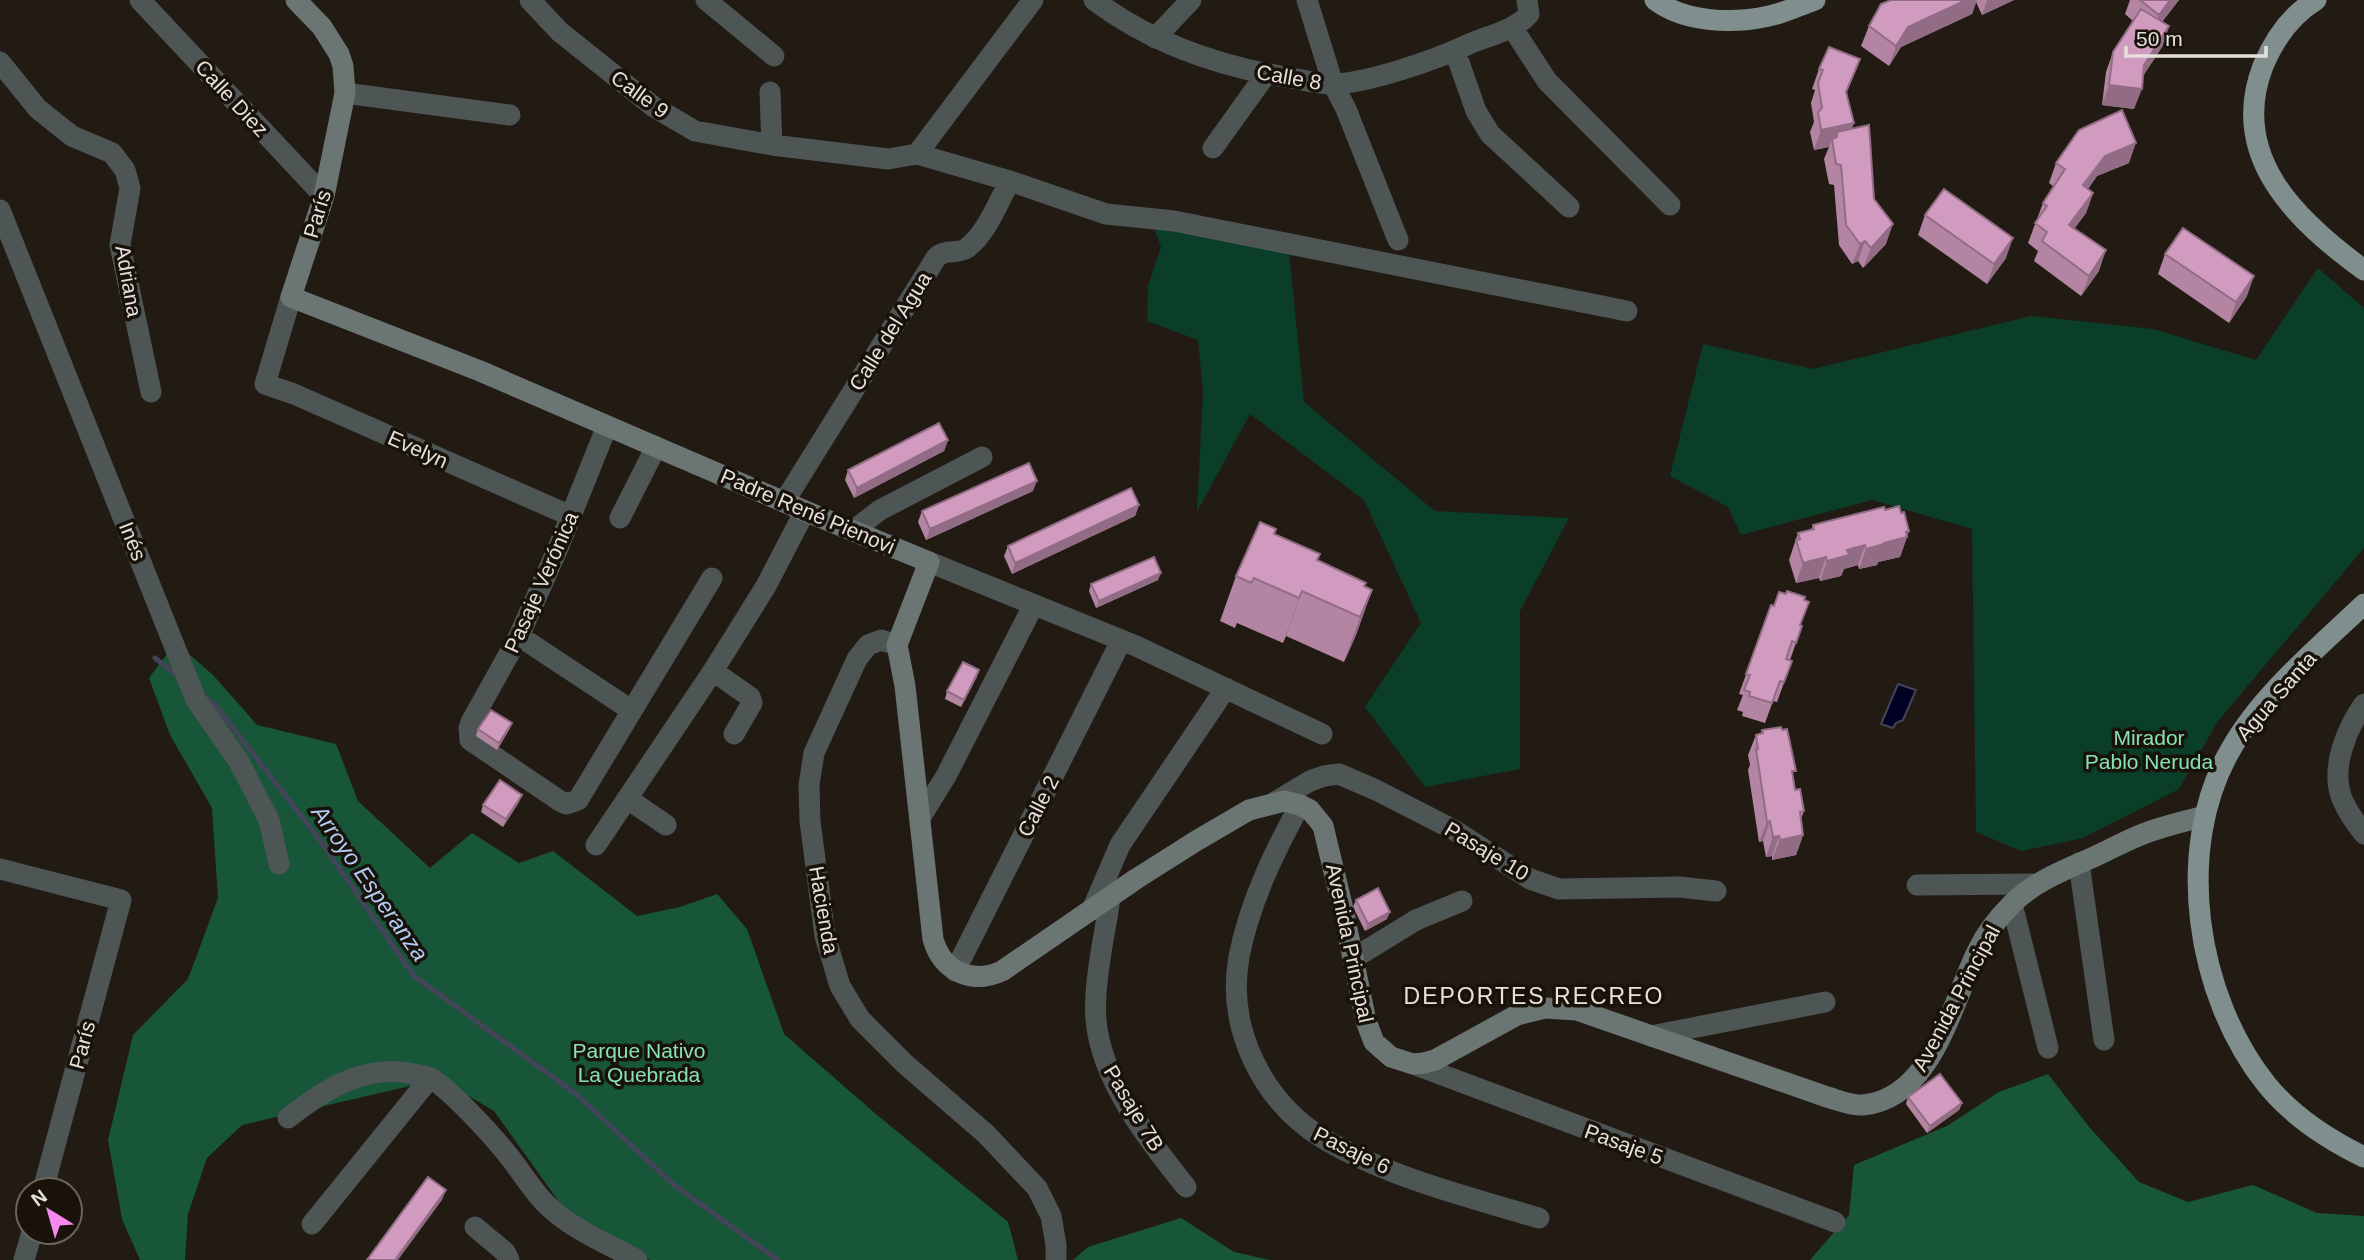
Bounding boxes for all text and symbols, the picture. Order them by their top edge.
scale bar [2126,14,2266,58]
text: 50 m [2136,27,2183,50]
street label: Calle Diez [191,55,273,141]
street label: Calle 8 [1255,60,1323,94]
street label: Calle 9 [607,65,673,123]
street label: París [299,187,335,241]
street label: Adriana [111,243,147,319]
street label: Calle del Agua [844,267,936,395]
street label: Evelyn [385,426,451,472]
street label: Padre René Pienovi [718,464,898,558]
street label: Pasaje Verónica [500,508,582,656]
street label: Inés [115,518,151,564]
street label: Agua Santa [2231,647,2321,745]
park label: Mirador Pablo Neruda [2085,726,2214,773]
street label: Calle 2 [1013,772,1063,840]
water label: Arroyo Esperanza [305,799,433,966]
street label: Pasaje 10 [1441,817,1533,885]
street label: Avenida Principal [1322,861,1378,1025]
street label: Hacienda [805,864,843,956]
street label: Avenida Principal [1908,921,2004,1075]
district label: DEPORTES RECREO [1404,983,1664,1009]
street label: París [65,1018,99,1072]
park label: Parque Nativo La Quebrada [572,1039,706,1086]
street label: Pasaje 7B [1099,1061,1169,1155]
street label: Pasaje 5 [1582,1119,1666,1169]
street label: Pasaje 6 [1310,1122,1394,1178]
north arrow [14,1176,84,1246]
text: N [27,1185,51,1210]

